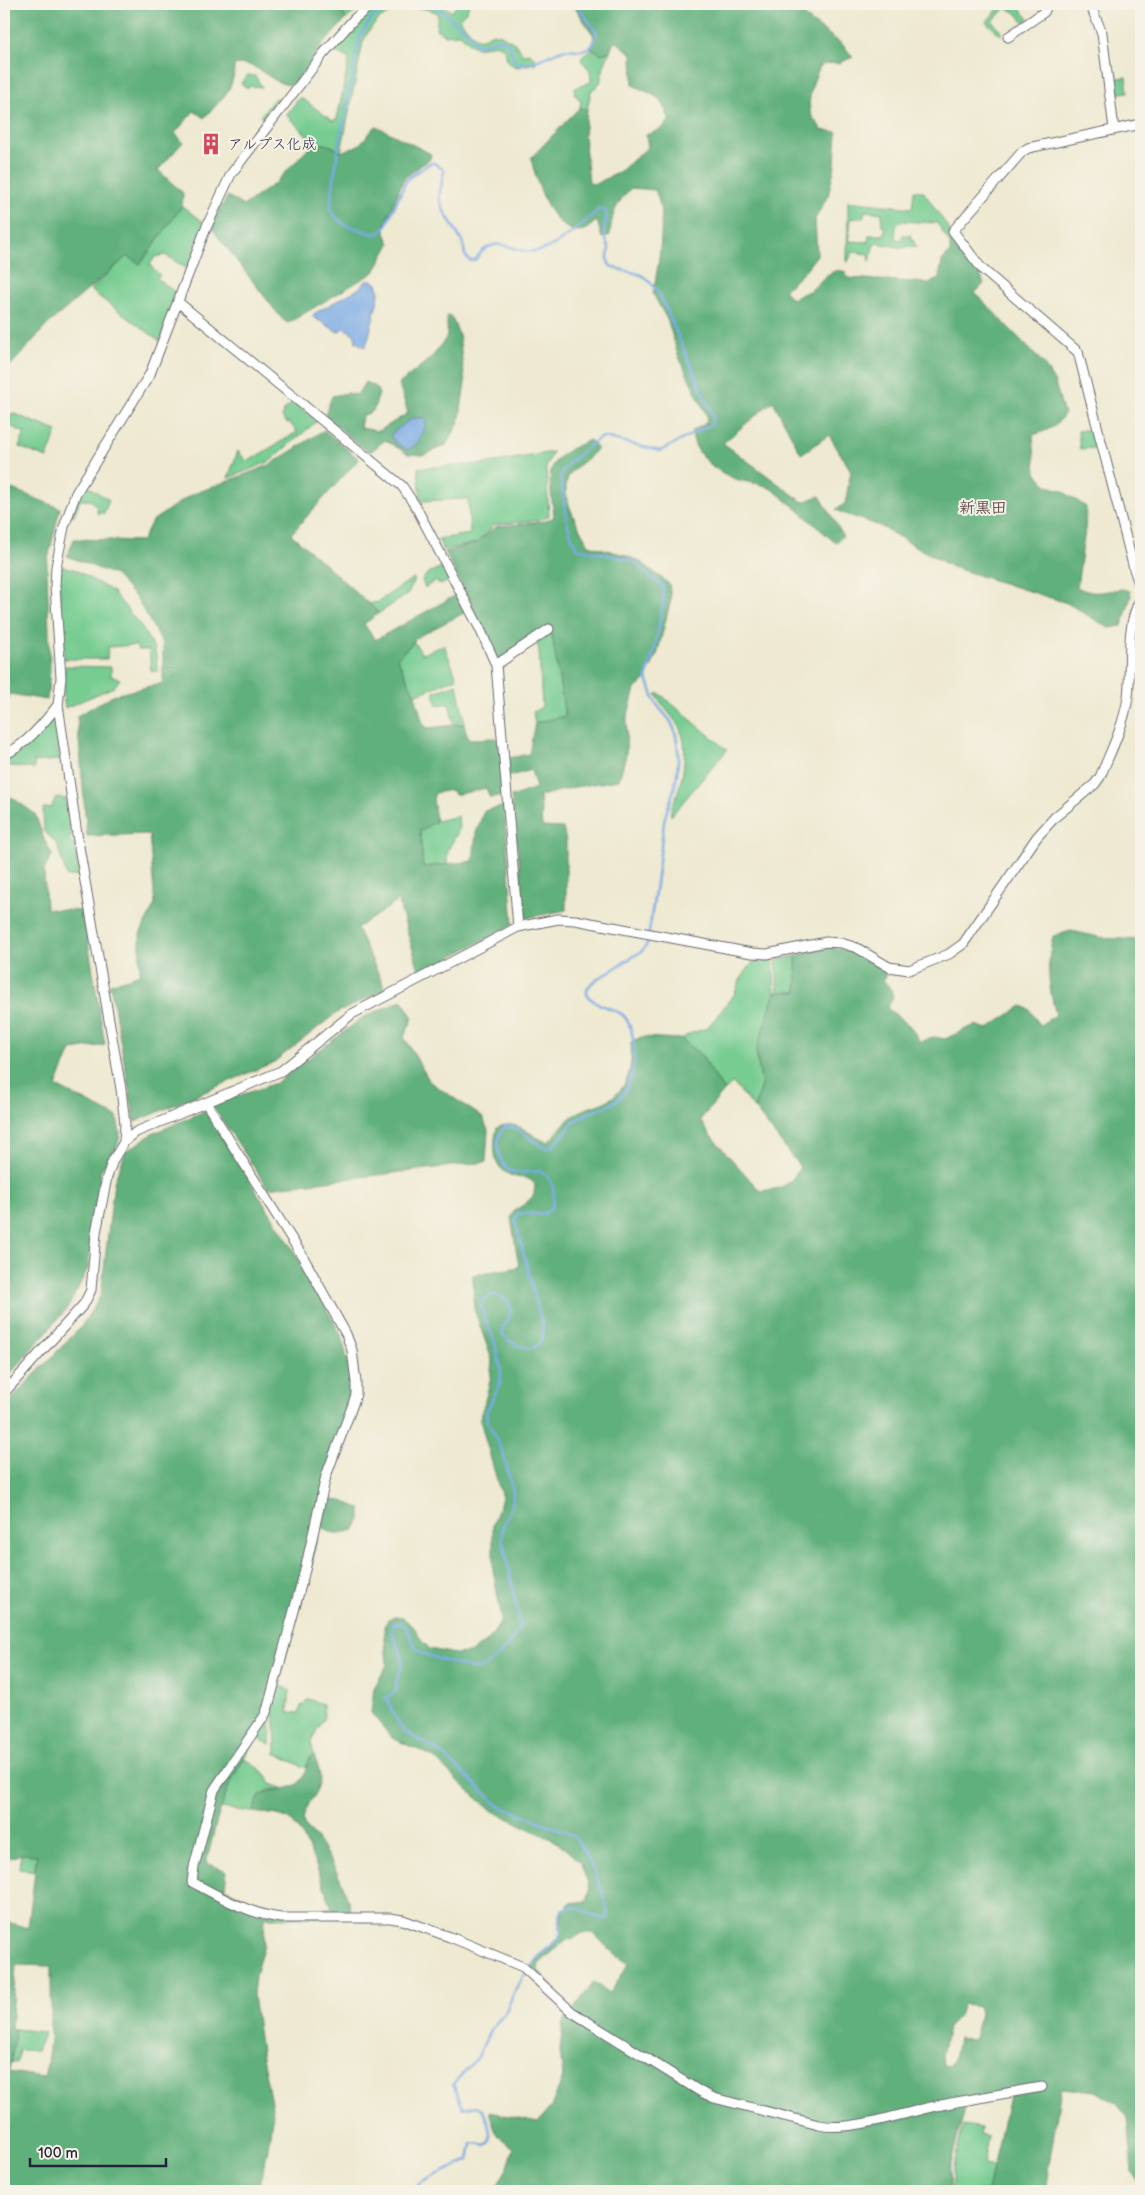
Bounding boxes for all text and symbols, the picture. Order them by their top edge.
building icon: アルプス化成 [198,131,224,157]
place label: アルプス化成 [228,135,317,154]
district label: 新黒田 [959,499,1007,518]
scale bar [30,2135,166,2167]
text: 100 m [38,2144,78,2163]

